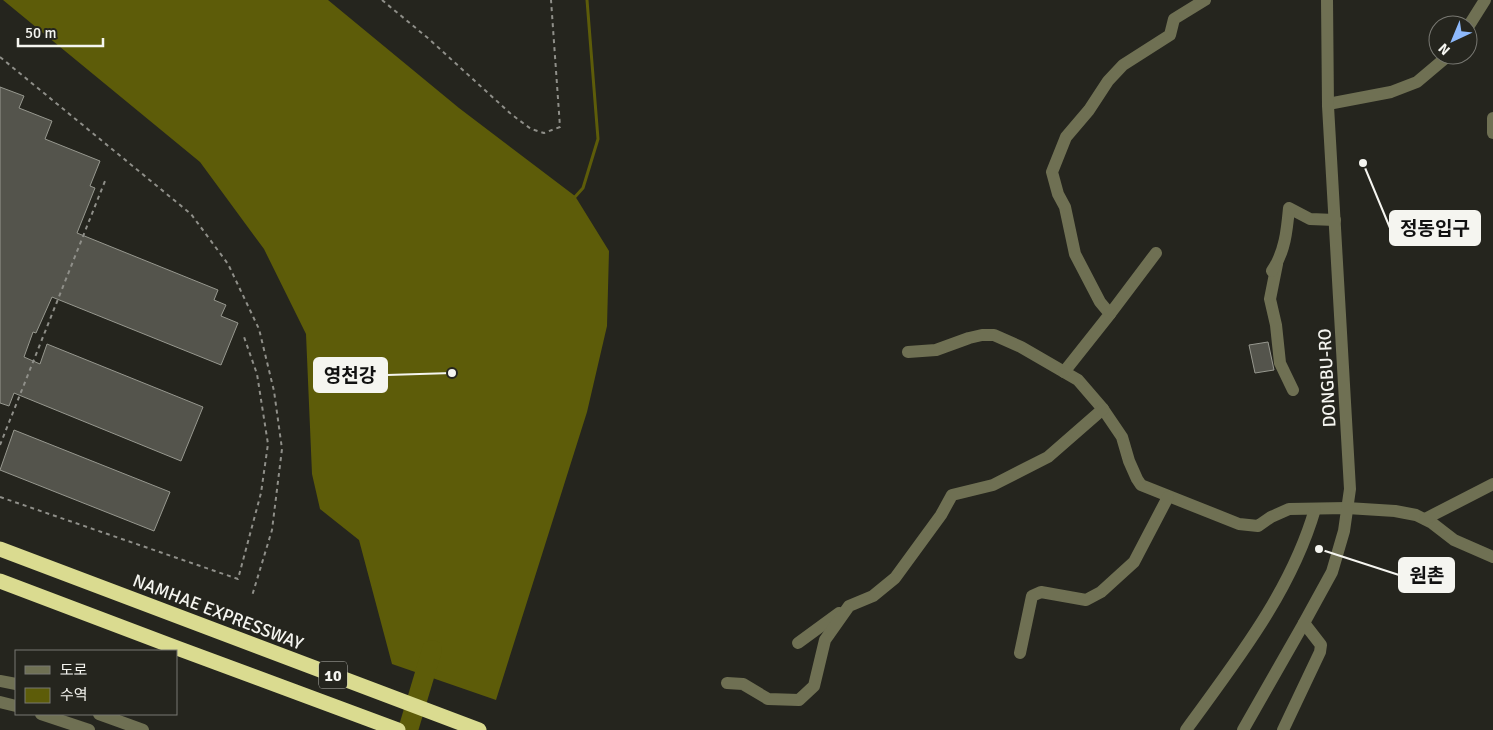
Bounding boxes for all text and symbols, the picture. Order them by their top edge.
scale bar [18,15,102,47]
north arrow [1428,15,1478,65]
text: 50 m [25,24,56,42]
text: N [1435,39,1454,58]
callout: 정동입구 [1390,211,1480,245]
text: 정동입구 [1400,217,1470,241]
street label: DONGBU-RO [1313,328,1341,428]
callout: 영천강 [314,358,387,392]
text: 영천강 [324,364,376,388]
callout: 원촌 [1399,558,1454,592]
text: 원촌 [1410,564,1444,588]
street label: NAMHAE EXPRESSWAY [130,569,306,655]
legend [15,650,178,715]
text: 도로 [60,661,88,679]
road number: 10 [319,662,347,688]
text: 수역 [60,686,88,704]

